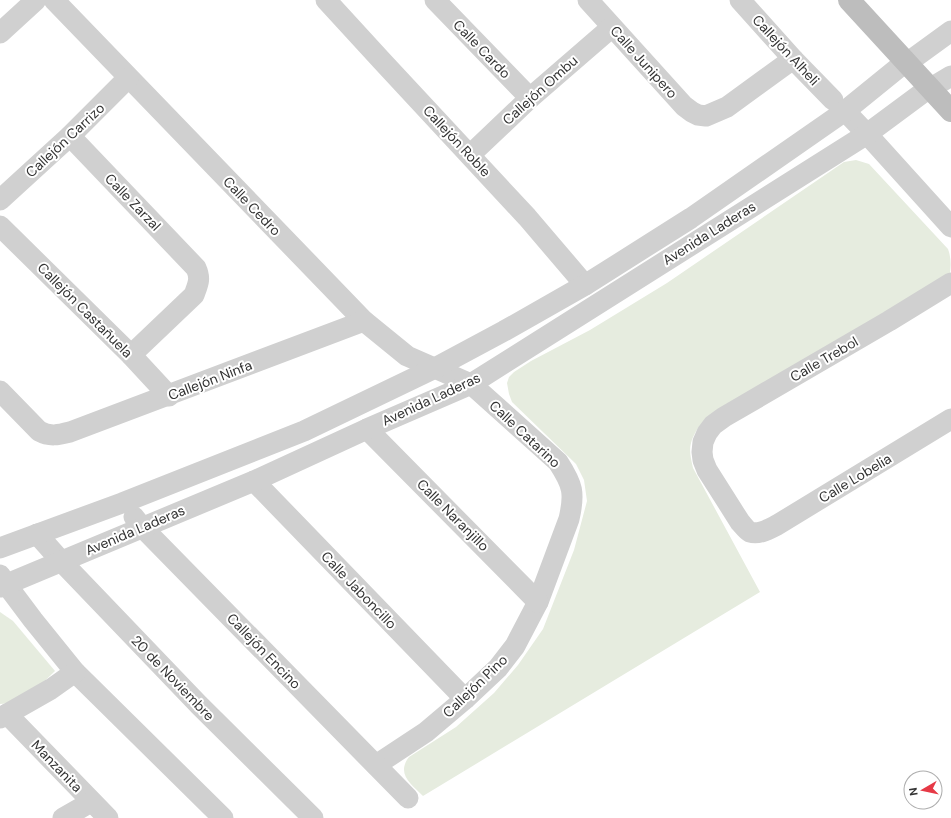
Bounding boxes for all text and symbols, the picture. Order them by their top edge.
street label: Callejón Alheli [749,11,823,89]
street label: Calle Cardo [449,16,515,82]
street label: Calle Junipero [607,22,681,102]
street label: Callejón Ombu [499,51,581,129]
street label: Callejón Carrizo [22,99,108,181]
street label: Callejón Roble [419,101,495,181]
street label: Calle Zarzal [101,169,165,235]
street label: Calle Cedro [219,173,285,239]
street label: Avenida Laderas [659,197,759,269]
street label: Callejón Castañuela [34,259,136,361]
street label: Calle Trebol [787,332,861,386]
street label: Callejón Ninfa [165,356,255,404]
street label: Avenida Laderas [379,368,483,430]
street label: Calle Catarino [486,396,564,472]
street label: Calle Lobelia [815,449,895,507]
street label: Calle Naranjillo [413,475,493,555]
street label: Avenida Laderas [82,501,188,559]
street label: Calle Jaboncillo [317,547,401,633]
street label: Callejón Encino [223,609,305,693]
street label: 20 de Noviembre [128,631,218,725]
street label: Callejón Pino [439,651,511,721]
street label: Manzanita [28,736,86,796]
north arrow [903,770,943,810]
text: N [906,787,921,797]

